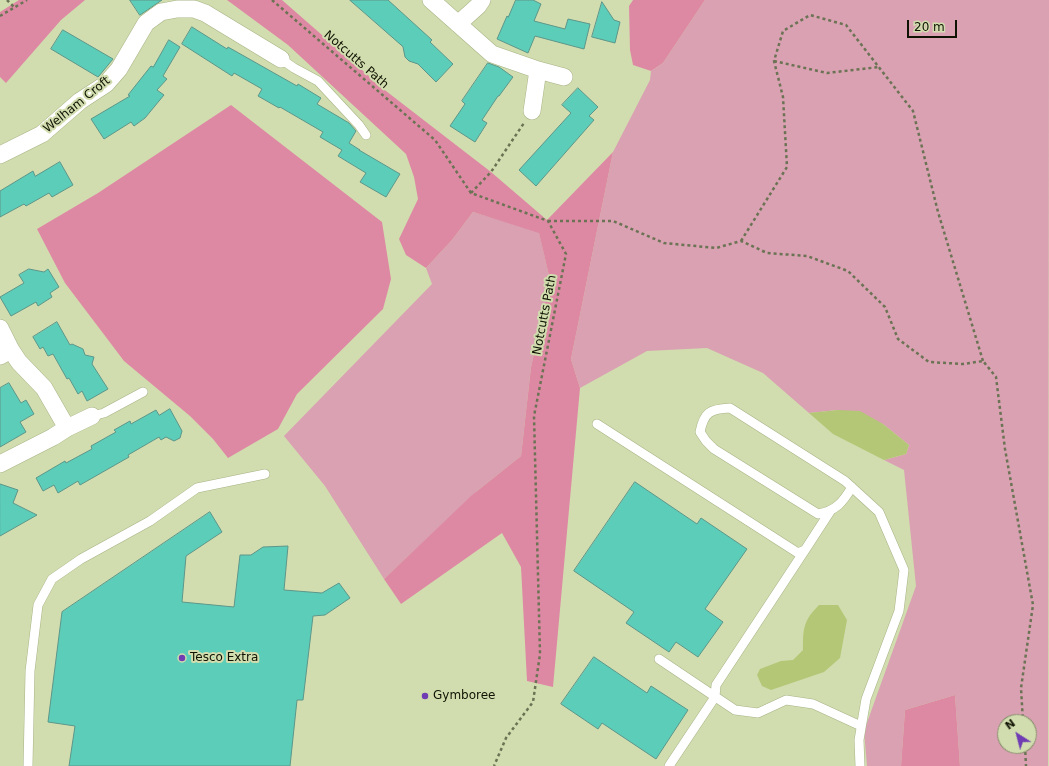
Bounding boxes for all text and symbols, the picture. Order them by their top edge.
scale bar [909,12,959,38]
text: 20 m [914,20,945,34]
street label: Notcutts Path [321,28,391,92]
street label: Welham Croft [41,74,113,136]
street label: Notcutts Path [530,274,560,356]
place label: Tesco Extra [190,651,258,665]
marker: Tesco Extra [177,653,187,663]
place label: Gymboree [433,689,495,703]
marker: Gymboree [420,691,430,701]
north arrow [997,714,1037,754]
text: N [1003,717,1018,733]

